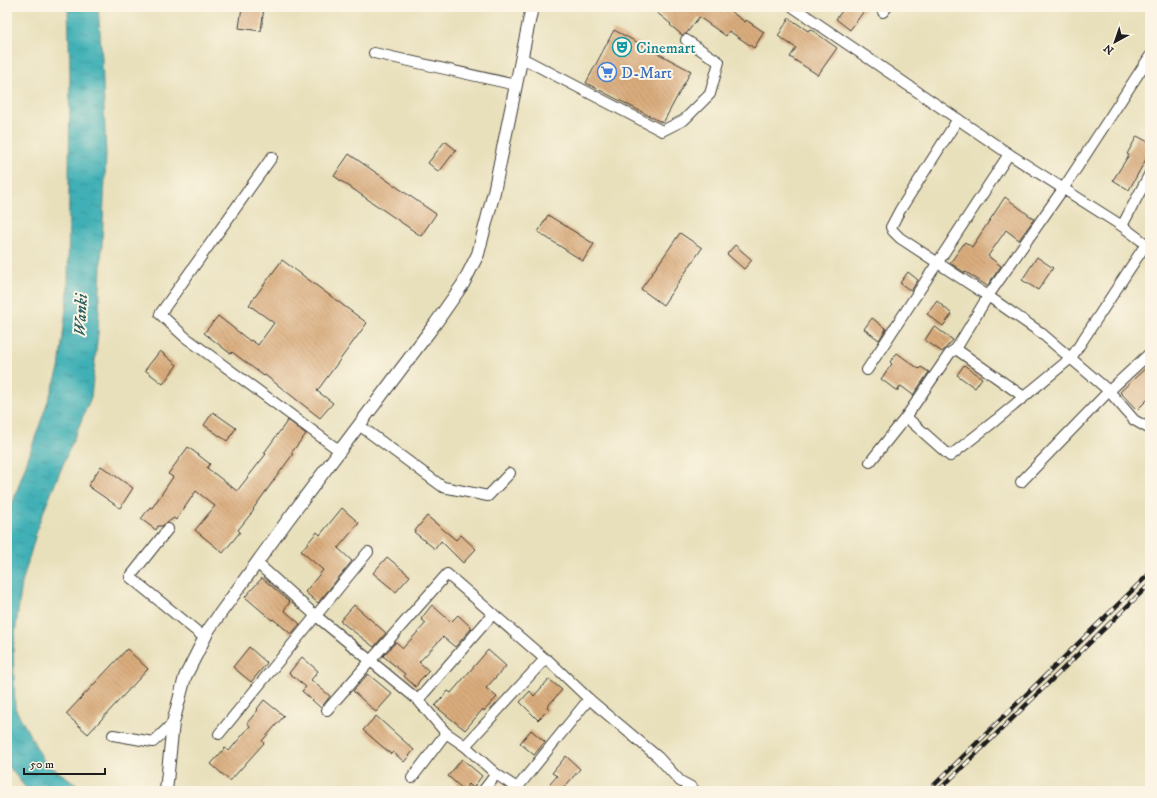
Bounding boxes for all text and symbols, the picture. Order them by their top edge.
north arrow [1095,22,1135,62]
theatre icon: Cinemart [611,36,633,58]
place label: Cinemart [636,38,696,58]
text: N [1101,41,1117,57]
supermarket icon: D-Mart [596,61,618,83]
place label: D-Mart [621,63,672,83]
water label: Wanki [69,292,93,337]
scale bar [24,750,105,776]
text: 50 m [30,757,54,772]

